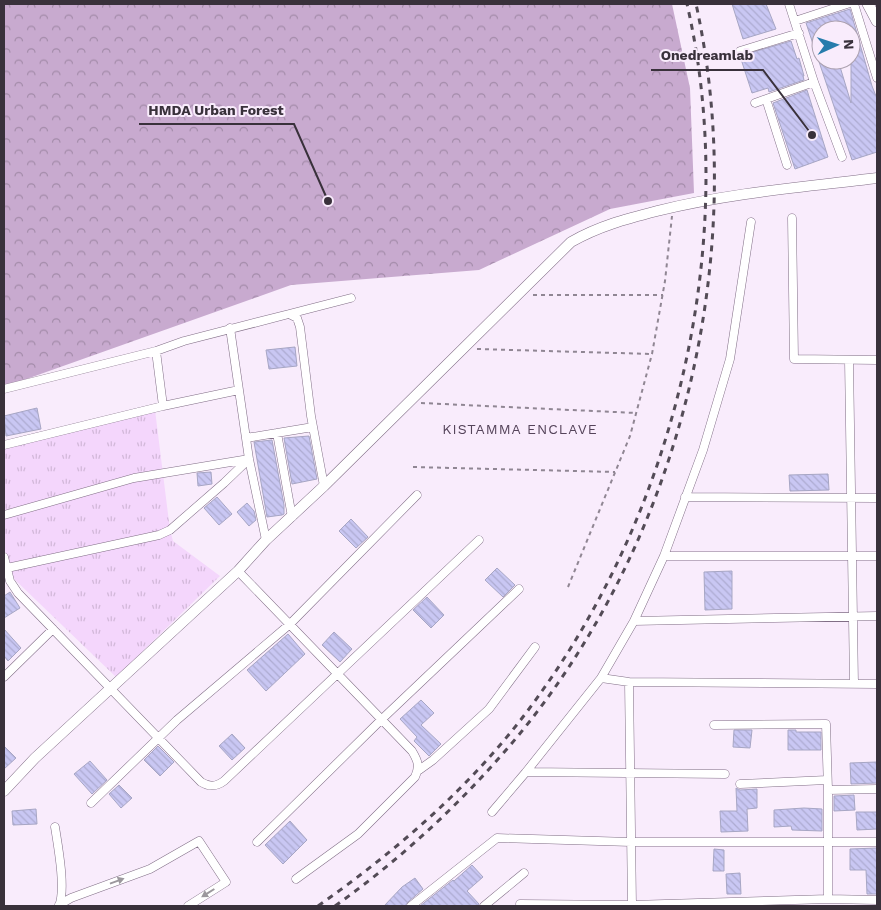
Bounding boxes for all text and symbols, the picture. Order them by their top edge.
north arrow [811,20,861,70]
text: N [841,39,857,50]
callout: Onedreamlab [651,41,763,70]
text: Onedreamlab [661,47,754,63]
callout: HMDA Urban Forest [139,95,294,124]
text: HMDA Urban Forest [148,102,284,118]
district label: KISTAMMA ENCLAVE [442,421,598,437]
one-way arrow [110,877,125,885]
one-way arrow [201,889,214,898]

